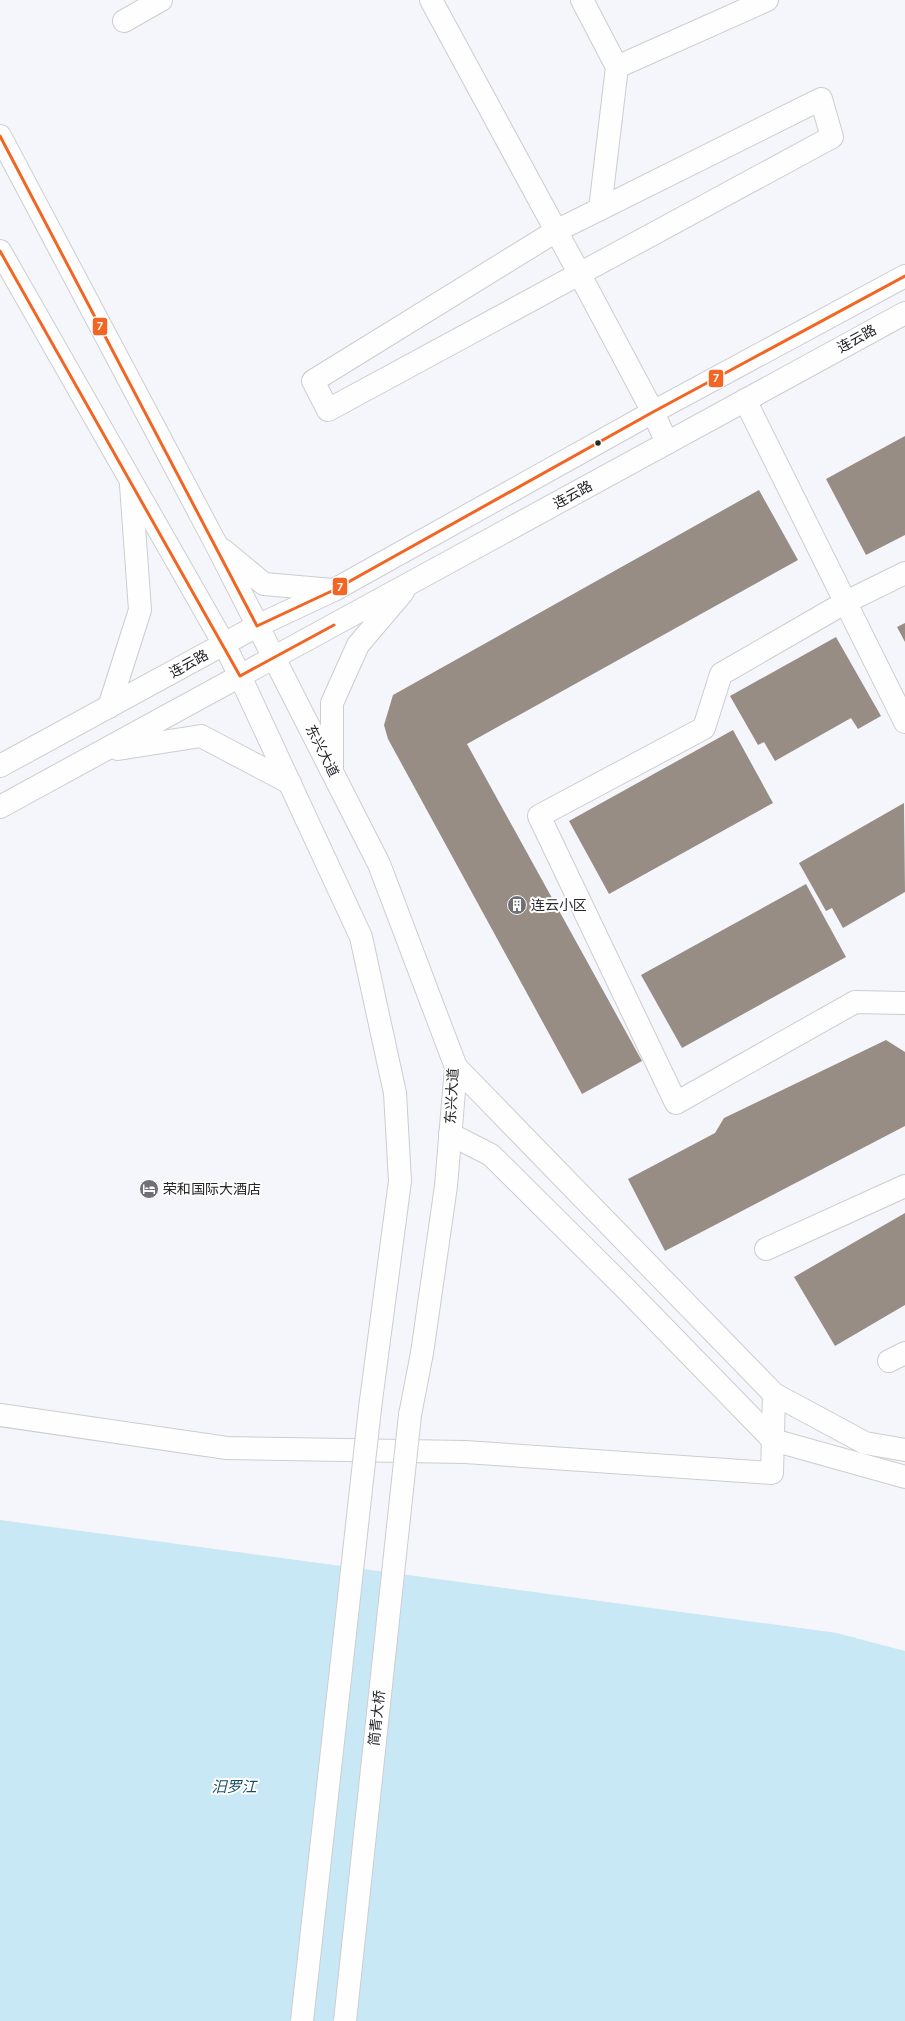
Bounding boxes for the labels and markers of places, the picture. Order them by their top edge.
unlabelled marker [593,438,603,448]
building icon: 连云小区 [506,894,528,916]
place label: 连云小区 [531,896,587,915]
hotel icon: 荣和国际大酒店 [138,1178,160,1200]
place label: 荣和国际大酒店 [163,1180,261,1199]

